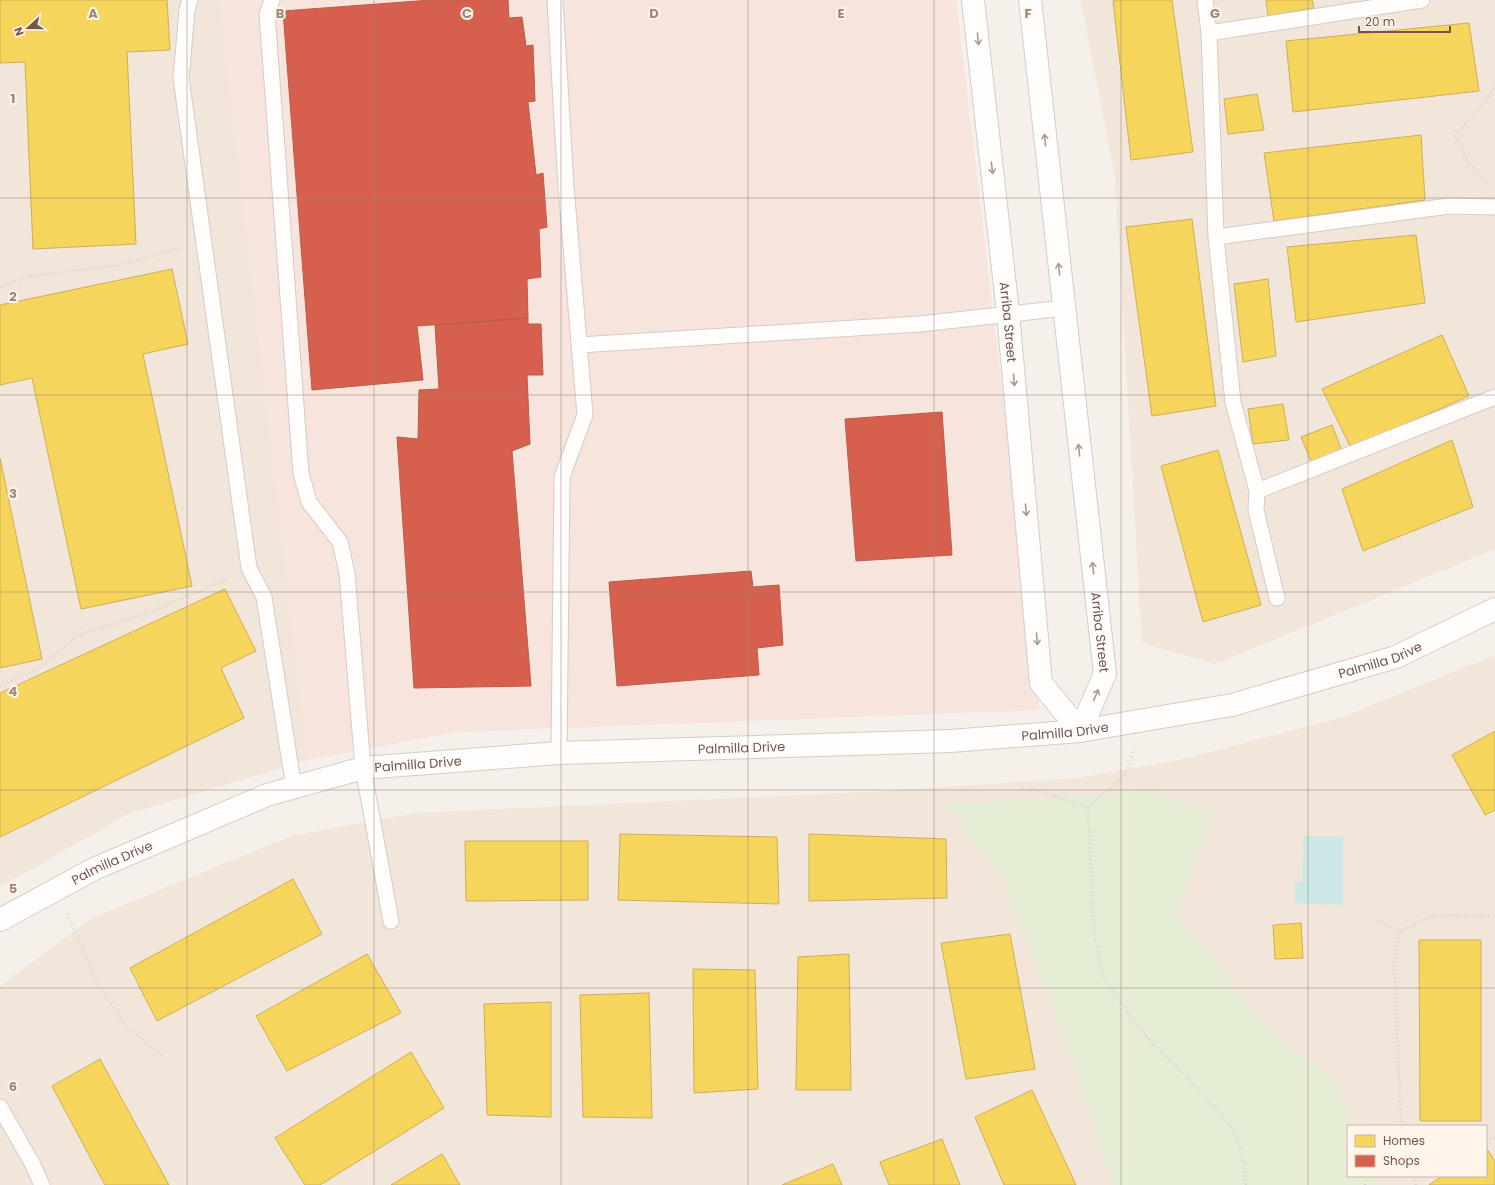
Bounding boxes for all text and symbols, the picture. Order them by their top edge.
text: A [88,4,98,23]
text: B [276,4,285,23]
text: C [462,4,472,23]
text: D [649,4,659,23]
text: E [837,4,845,23]
text: F [1024,4,1032,23]
text: G [1210,4,1220,23]
north arrow [8,8,48,48]
scale bar [1359,8,1450,34]
text: 20 m [1365,13,1395,30]
text: N [10,25,28,38]
one-way arrow [974,32,981,45]
text: 1 [11,89,15,108]
one-way arrow [1042,134,1049,147]
one-way arrow [988,161,996,174]
one-way arrow [1056,263,1063,276]
street label: Arriba Street [995,281,1022,363]
text: 2 [9,287,17,306]
one-way arrow [1010,373,1017,386]
one-way arrow [1076,444,1083,457]
text: 3 [9,484,17,503]
one-way arrow [1022,503,1029,516]
one-way arrow [1089,562,1096,575]
street label: Arriba Street [1086,591,1114,674]
one-way arrow [1034,632,1041,645]
street label: Palmilla Drive [1336,636,1425,683]
text: 4 [9,682,18,701]
one-way arrow [1092,689,1100,701]
street label: Palmilla Drive [1021,717,1110,745]
street label: Palmilla Drive [698,737,785,758]
street label: Palmilla Drive [374,751,462,777]
street label: Palmilla Drive [68,835,155,889]
text: 5 [9,879,17,898]
text: 6 [9,1077,17,1096]
legend [1347,1125,1487,1177]
text: Homes [1383,1132,1425,1149]
text: Shops [1383,1152,1420,1169]

